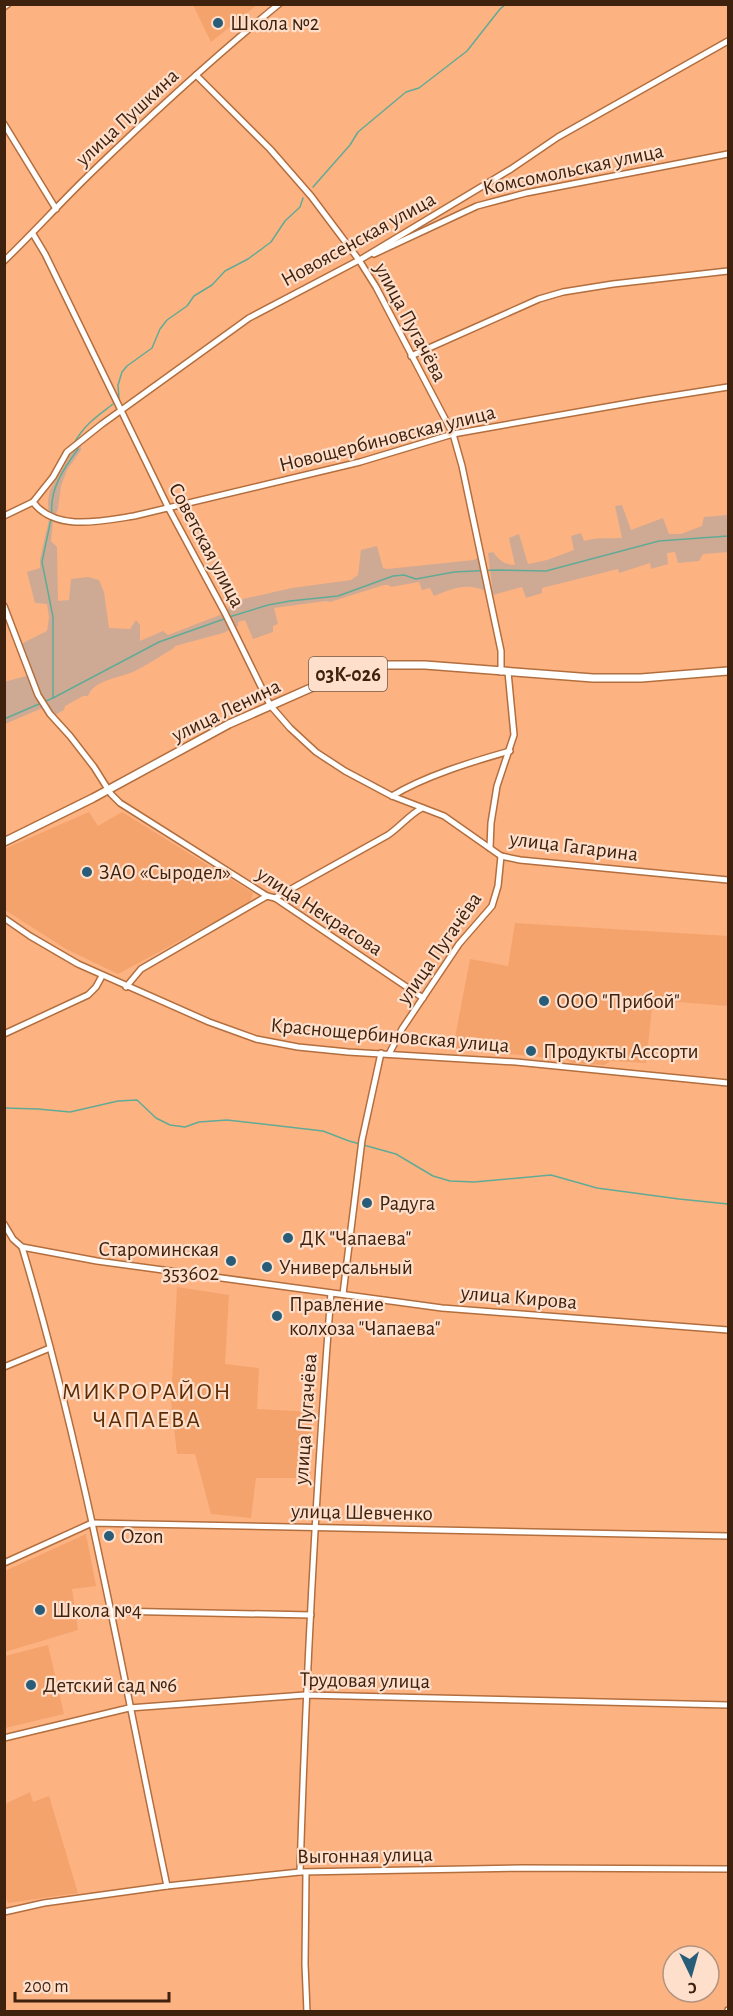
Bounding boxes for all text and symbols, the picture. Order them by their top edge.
place label: Школа №2 [230,13,319,34]
marker: Школа №2 [211,16,225,30]
street label: улица Пушкина [71,64,183,171]
street label: Комсомольская улица [481,140,666,199]
street label: Новоясенская улица [277,188,439,291]
street label: улица Пугачёва [370,258,451,385]
street label: Новощербиновская улица [277,401,498,476]
street label: Советская улица [165,479,248,612]
road number: 03К-026 [309,657,387,691]
street label: улица Ленина [168,675,284,746]
street label: улица Гагарина [508,828,640,865]
place label: ЗАО «Сыродел» [99,862,231,883]
street label: улица Некрасова [252,863,387,960]
marker: ЗАО «Сыродел» [80,865,94,879]
street label: улица Пугачёва [393,888,486,1009]
place label: ООО "Прибой" [556,991,680,1012]
marker: ООО "Прибой" [537,994,551,1008]
street label: Краснощербиновская улица [270,1015,511,1056]
place label: Продукты Ассорти [543,1041,699,1062]
marker: Продукты Ассорти [524,1044,538,1058]
place label: Радуга [379,1193,436,1214]
marker: Радуга [360,1196,374,1210]
place label: ДК "Чапаева" [300,1228,411,1249]
marker: ДК "Чапаева" [281,1231,295,1245]
place label: Староминская 353602 [98,1239,219,1284]
marker: Староминская 353602 [224,1254,238,1268]
place label: Универсальный [279,1257,413,1278]
marker: Универсальный [260,1260,274,1274]
street label: улица Кирова [459,1282,578,1313]
place label: Правление колхоза "Чапаева" [289,1294,441,1339]
marker: Правление колхоза "Чапаева" [270,1309,284,1323]
street label: улица Пугачёва [290,1352,321,1486]
district label: МИКРОРАЙОН ЧАПАЕВА [62,1380,232,1432]
street label: улица Шевченко [290,1501,433,1524]
place label: Ozon [121,1526,164,1547]
marker: Ozon [102,1529,116,1543]
place label: Школа №4 [52,1600,142,1621]
marker: Школа №4 [33,1603,47,1617]
street label: Трудовая улица [300,1669,431,1692]
place label: Детский сад №6 [43,1675,177,1696]
marker: Детский сад №6 [24,1678,38,1692]
street label: Выгонная улица [297,1844,434,1867]
north arrow [661,1944,721,2004]
scale bar [15,1965,170,2003]
text: 200 m [24,1978,69,1996]
text: С [687,1980,697,1996]

